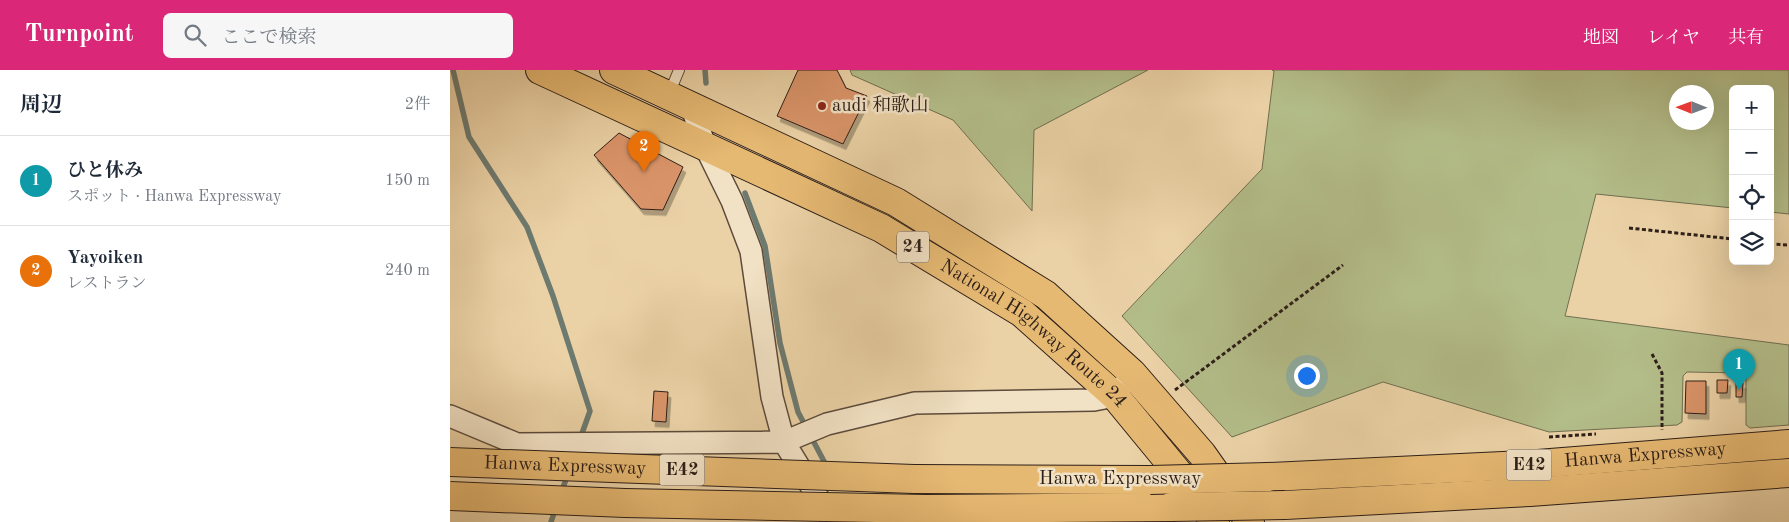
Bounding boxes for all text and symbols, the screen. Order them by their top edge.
search box [163,13,513,58]
icon: search [181,21,209,49]
text: Turnpoint [25,23,133,47]
text: ここで検索 [221,29,317,48]
text: 地図 [1583,29,1619,47]
text: レイヤ [1647,29,1700,47]
text: 共有 [1728,29,1764,47]
north arrow [1669,85,1714,130]
map controls [1729,85,1774,265]
button: + [1729,85,1774,130]
place label: audi 和歌山 [832,94,929,116]
text: 周辺 [20,95,62,116]
text: 2件 [405,97,430,113]
marker: audi 和歌山 [816,100,828,112]
button: − [1729,130,1774,175]
pin: 2 [628,131,660,172]
text: ひと休み [67,162,143,181]
text: 1 [31,173,41,189]
text: 150 m [385,173,430,189]
button: locate [1729,175,1774,220]
text: スポット · Hanwa Expressway [67,189,281,205]
button: layers [1729,220,1774,265]
road number: 24 [897,232,929,262]
text: Yayoiken [67,249,143,268]
street label: National Highway Route 24 [937,256,1130,412]
text: 2 [31,263,41,279]
text: 240 m [385,263,430,279]
text: レストラン [67,276,147,292]
pin: 1 [1723,349,1755,390]
your location [1294,363,1320,389]
street label: Hanwa Expressway [1563,439,1727,471]
road number: E42 [1506,450,1552,480]
street label: Hanwa Expressway [483,454,647,479]
road number: E42 [660,454,704,486]
street label: Hanwa Expressway [1039,470,1201,489]

